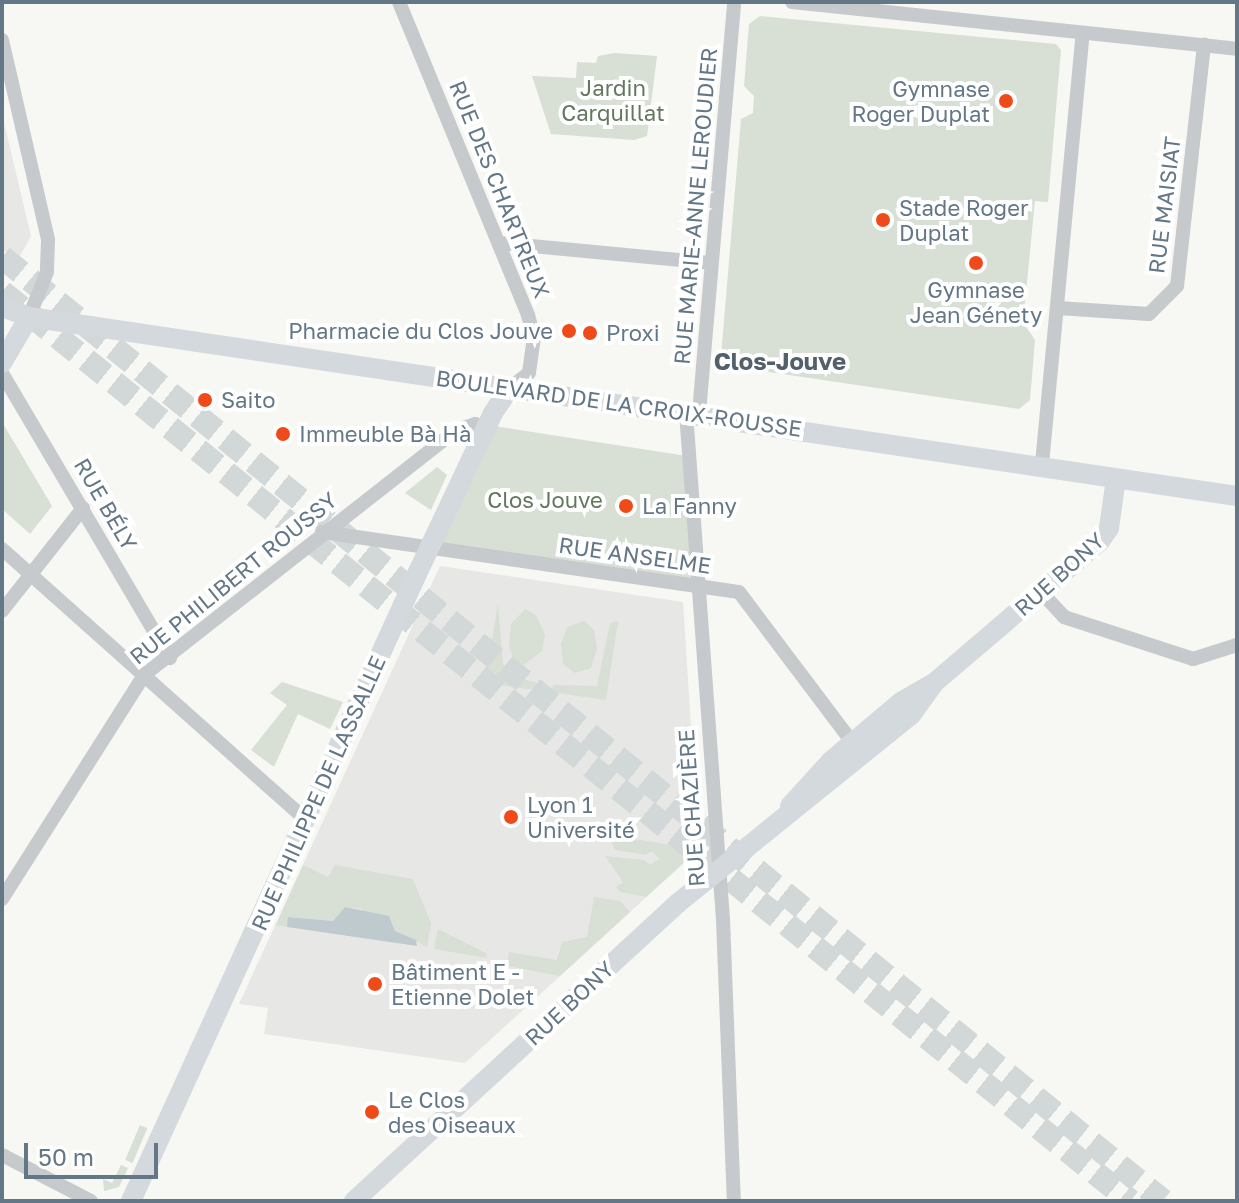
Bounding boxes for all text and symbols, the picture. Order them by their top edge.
street label: RUE MARIE-ANNE LEROUDIER [668,46,722,366]
park label: Jardin Carquillat [561,74,665,126]
place label: Gymnase Roger Duplat [851,75,990,126]
street label: RUE DES CHARTREUX [444,77,556,301]
marker: Gymnase Roger Duplat [997,92,1015,110]
street label: RUE MAISIAT [1142,135,1186,275]
place label: Stade Roger Duplat [899,194,1028,246]
marker: Stade Roger Duplat [874,211,892,229]
marker: Gymnase Jean Génety [967,254,985,272]
place label: Gymnase Jean Génety [910,276,1042,328]
place label: Pharmacie du Clos Jouve [288,318,553,344]
place label: Proxi [606,320,660,346]
marker: Pharmacie du Clos Jouve [560,322,578,340]
marker: Proxi [581,324,599,342]
district label: Clos-Jouve [714,347,846,375]
street label: BOULEVARD DE LA CROIX-ROUSSE [434,364,804,442]
place label: Saito [221,387,275,413]
marker: Saito [196,391,214,409]
place label: Immeuble Bà Hà [299,421,471,447]
marker: Immeuble Bà Hà [274,425,292,443]
street label: RUE BÉLY [69,453,143,555]
street label: RUE PHILIBERT ROUSSY [124,486,342,670]
park label: Clos Jouve [487,487,603,513]
place label: La Fanny [642,493,737,519]
marker: La Fanny [617,497,635,515]
street label: RUE BONY [1009,527,1109,621]
street label: RUE ANSELME [557,531,713,579]
street label: RUE PHILIPPE DE LASSALLE [245,651,391,935]
street label: RUE CHAZIÈRE [672,728,710,888]
place label: Lyon 1 Université [527,791,635,842]
marker: Lyon 1 Université [502,808,520,826]
street label: RUE BONY [519,955,619,1051]
place label: Bâtiment E - Etienne Dolet [391,958,534,1010]
marker: Bâtiment E - Etienne Dolet [366,975,384,993]
place label: Le Clos des Oiseaux [388,1086,516,1138]
marker: Le Clos des Oiseaux [363,1103,381,1121]
scale bar [28,1127,162,1177]
text: 50 m [38,1142,94,1171]

